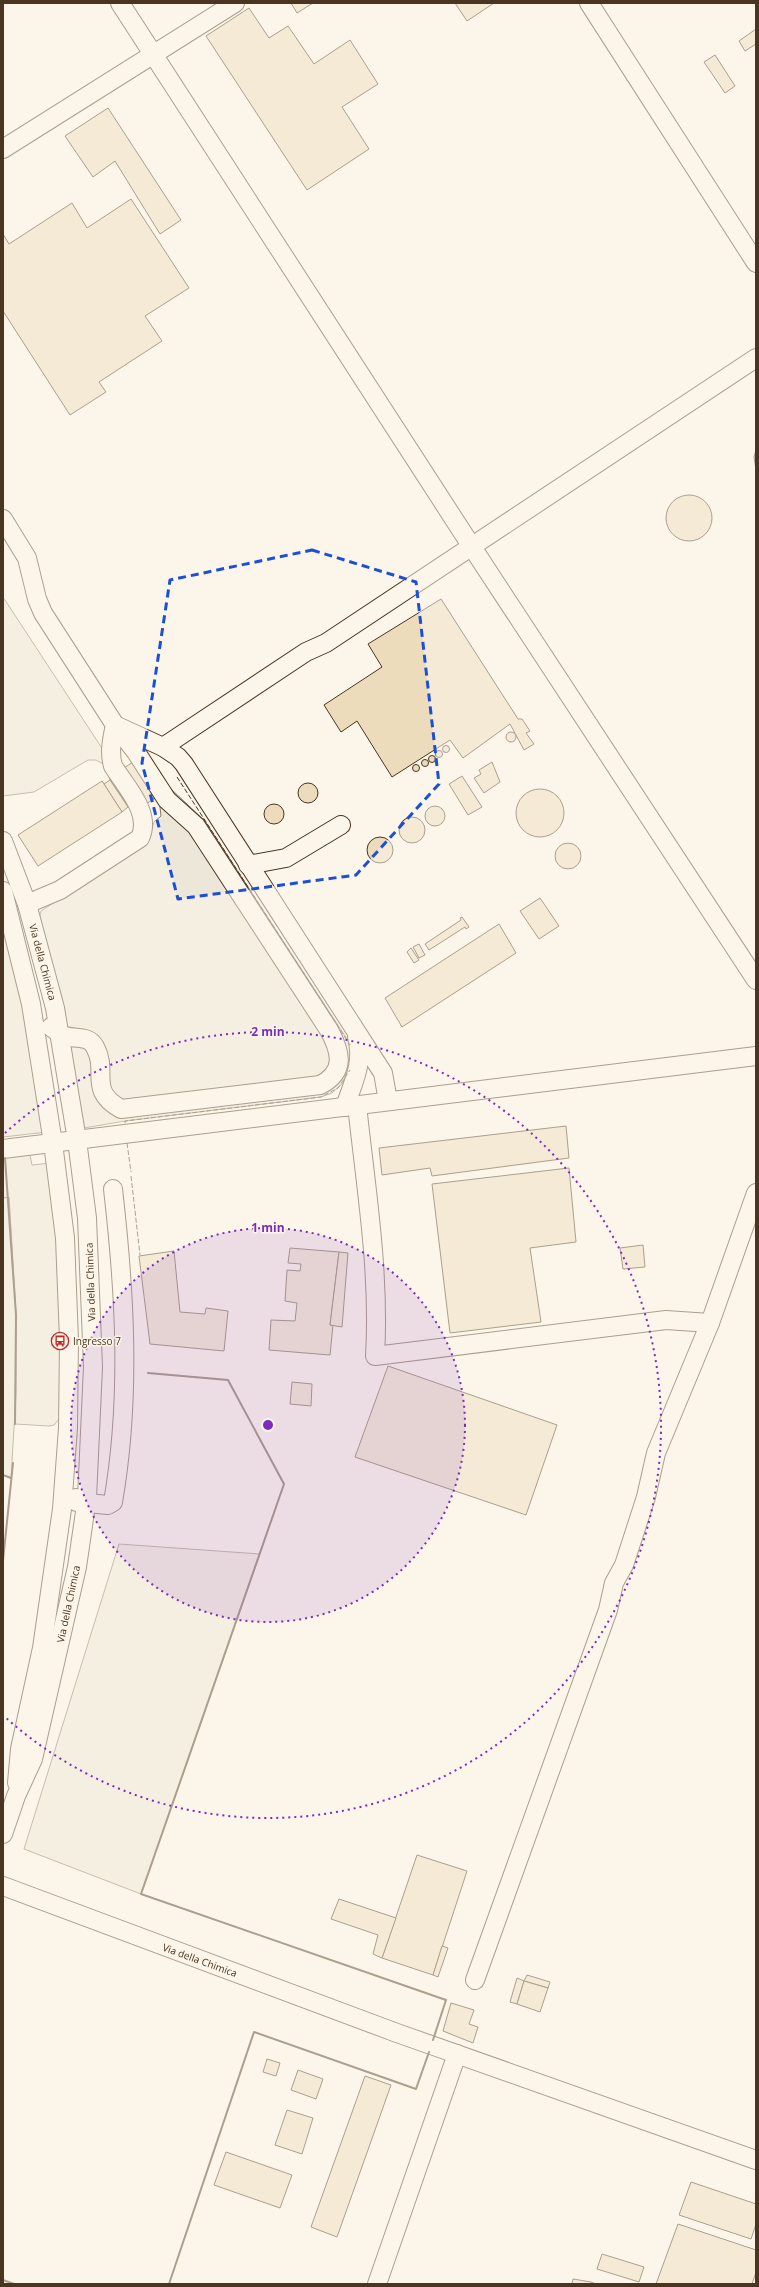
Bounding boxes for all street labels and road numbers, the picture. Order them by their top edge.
street label: Via della Chimica [26,922,60,1002]
street label: Via della Chimica [82,1242,98,1322]
street label: Via della Chimica [53,1564,83,1644]
street label: Via della Chimica [161,1940,239,1980]

